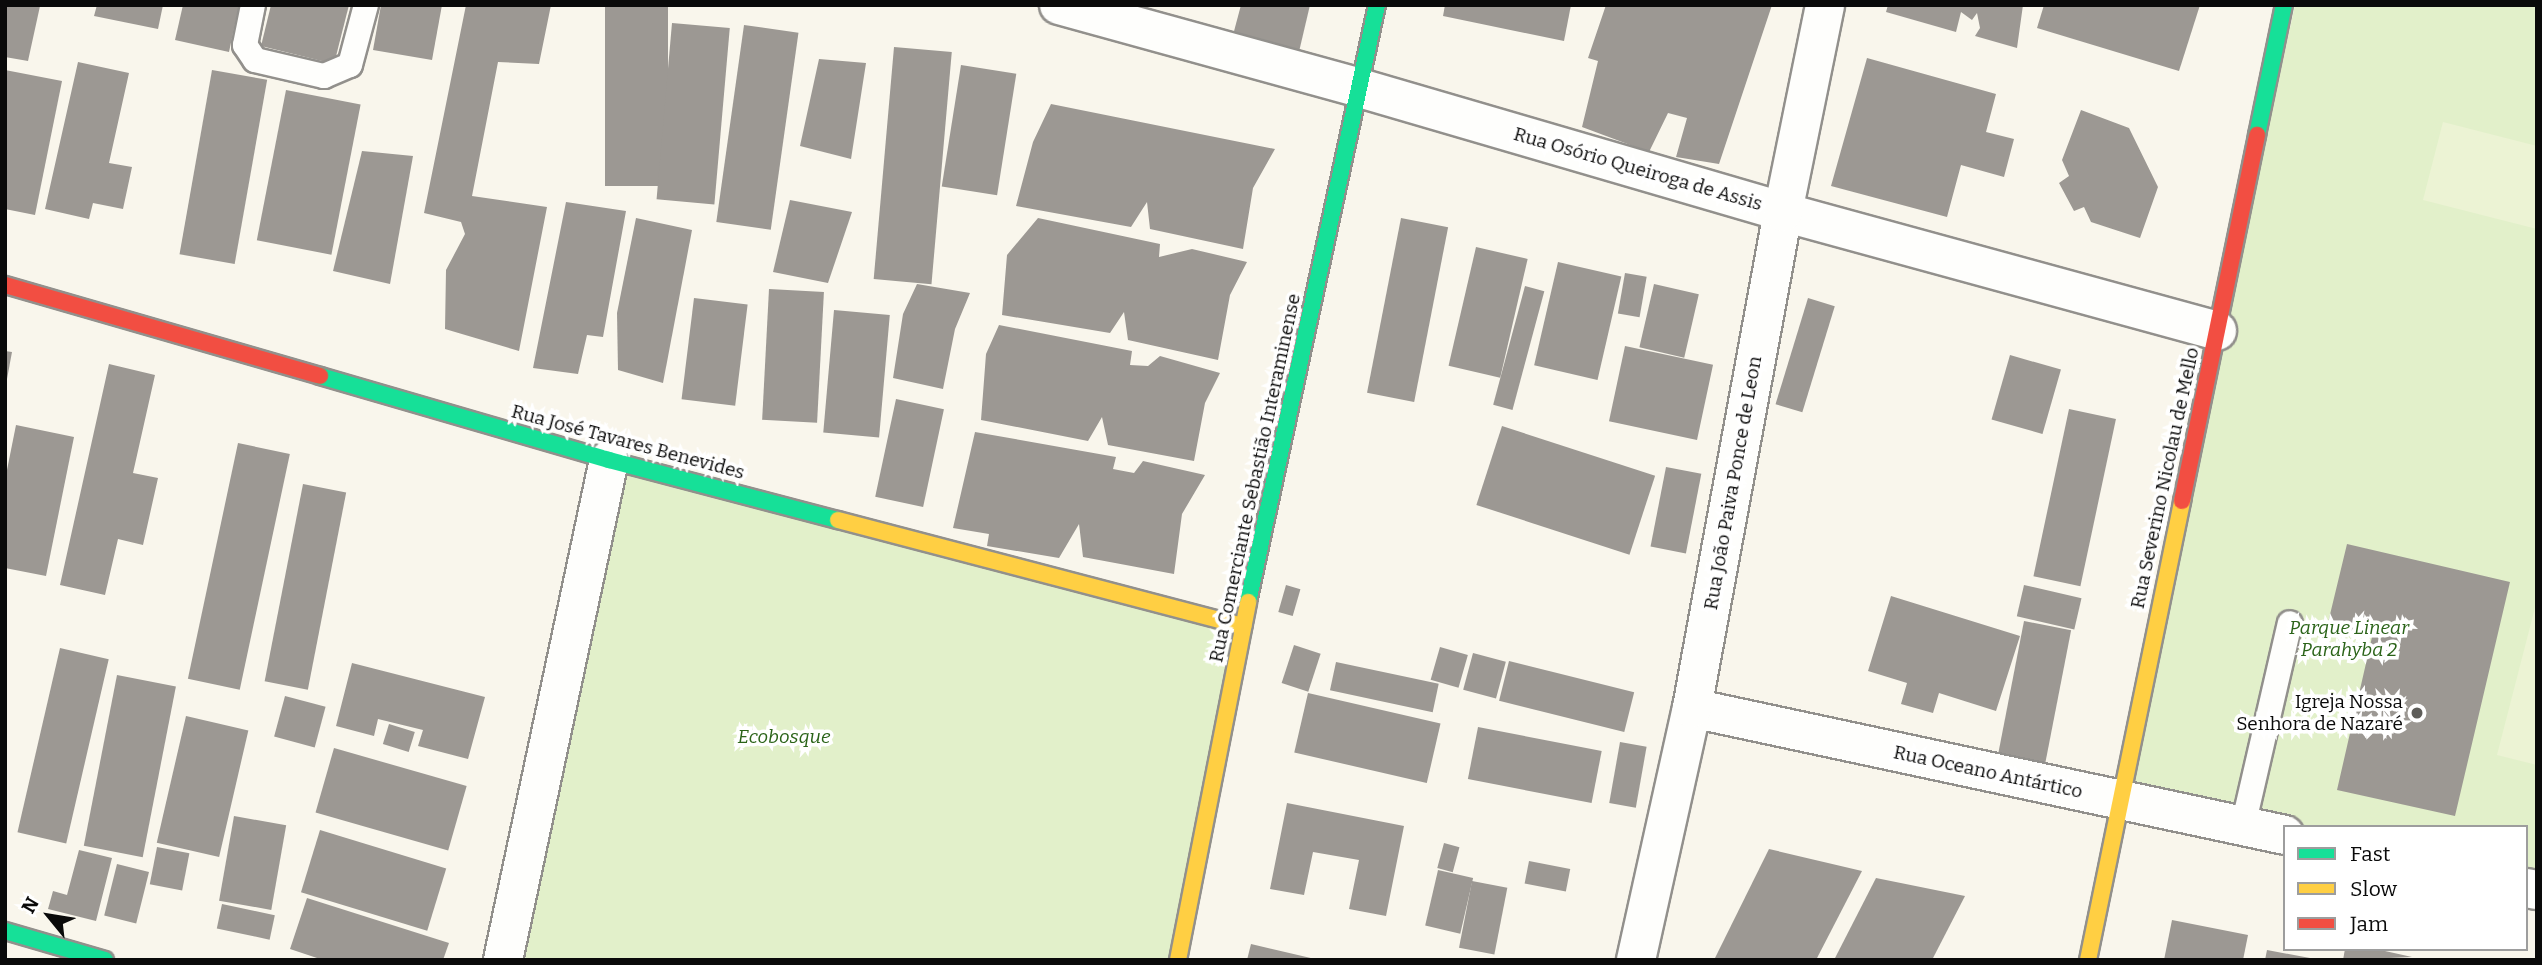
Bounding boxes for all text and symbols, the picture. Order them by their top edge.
street label: Rua Osório Queiroga de Assis [1511,123,1765,215]
street label: Rua Comerciante Sebastião Interaminense [1205,291,1305,665]
street label: Rua Severino Nicolau de Mello [2126,345,2204,611]
street label: Rua João Paiva Ponce de Leon [1699,354,1767,612]
street label: Rua José Tavares Benevides [509,400,747,484]
park label: Parque Linear Parahyba 2 [2289,617,2409,661]
place label: Igreja Nossa Senhora de Nazaré [2236,691,2403,735]
marker: Igreja Nossa Senhora de Nazaré [2409,705,2425,721]
park label: Ecobosque [737,726,831,748]
street label: Rua Oceano Antártico [1891,741,2085,803]
legend [2283,825,2528,951]
text: Fast [2350,841,2390,867]
text: Slow [2350,876,2397,902]
north arrow [14,881,84,951]
text: N [17,893,44,917]
text: Jam [2350,911,2388,937]

